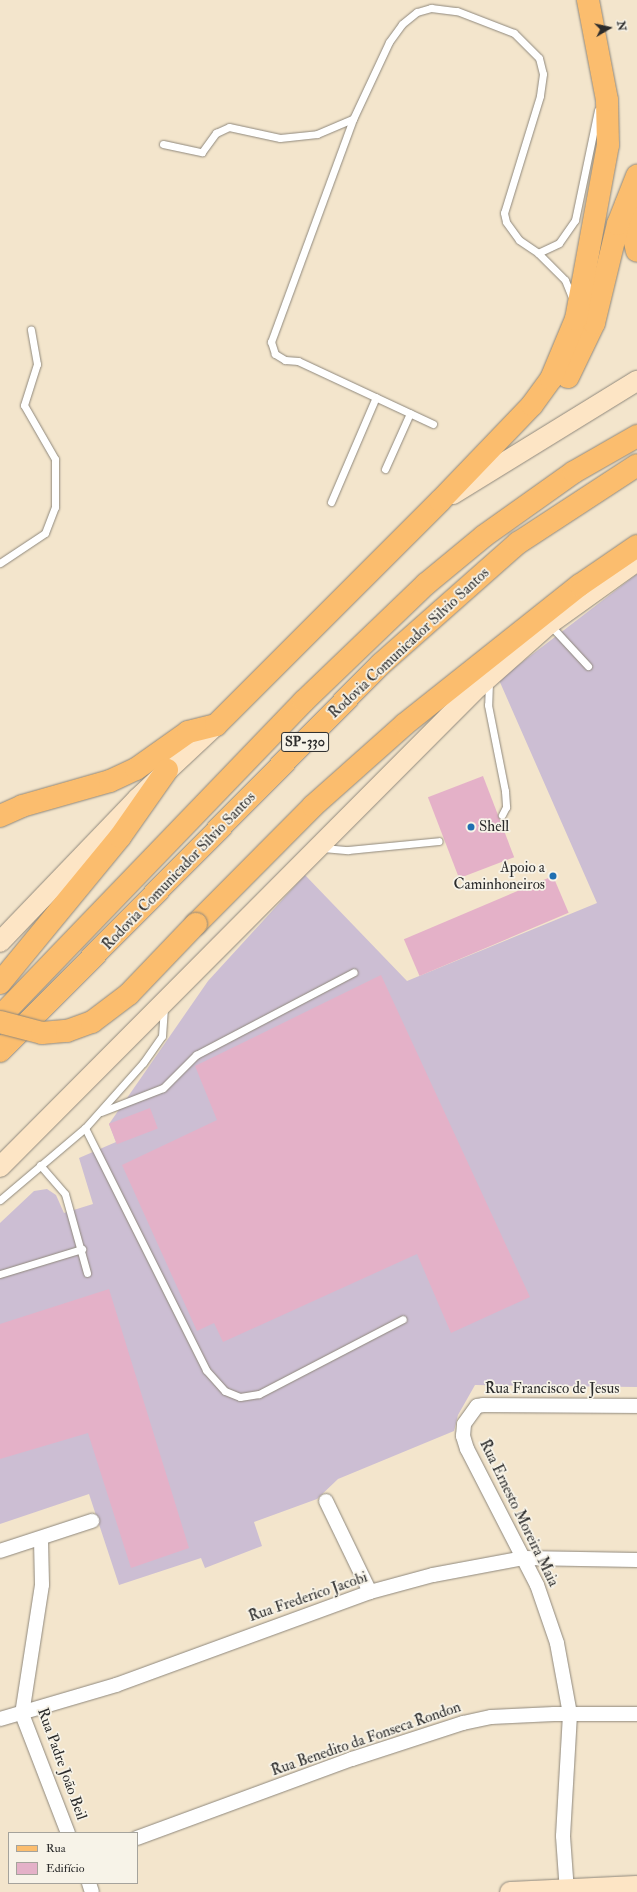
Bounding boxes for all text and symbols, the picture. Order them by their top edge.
north arrow [589,8,629,48]
text: N [614,20,629,32]
street label: Rodovia Comunicador Silvio Santos [325,564,493,722]
road number: SP-330 [281,730,329,754]
street label: Rodovia Comunicador Silvio Santos [99,788,259,954]
place label: Shell [479,818,509,836]
marker: Shell [466,822,476,832]
place label: Apoio a Caminhoneiros [454,858,545,893]
marker: Apoio a Caminhoneiros [548,871,558,881]
street label: Rua Francisco de Jesus [485,1380,619,1398]
street label: Rua Ernesto Moreira Maia [476,1437,562,1589]
street label: Rua Frederico Jacobi [246,1568,370,1626]
street label: Rua Benedito da Fonseca Rondon [269,1698,463,1780]
street label: Rua Padre João Beil [33,1705,91,1823]
legend [8,1832,138,1884]
text: Rua [46,1841,66,1856]
text: Edifício [46,1861,85,1876]

